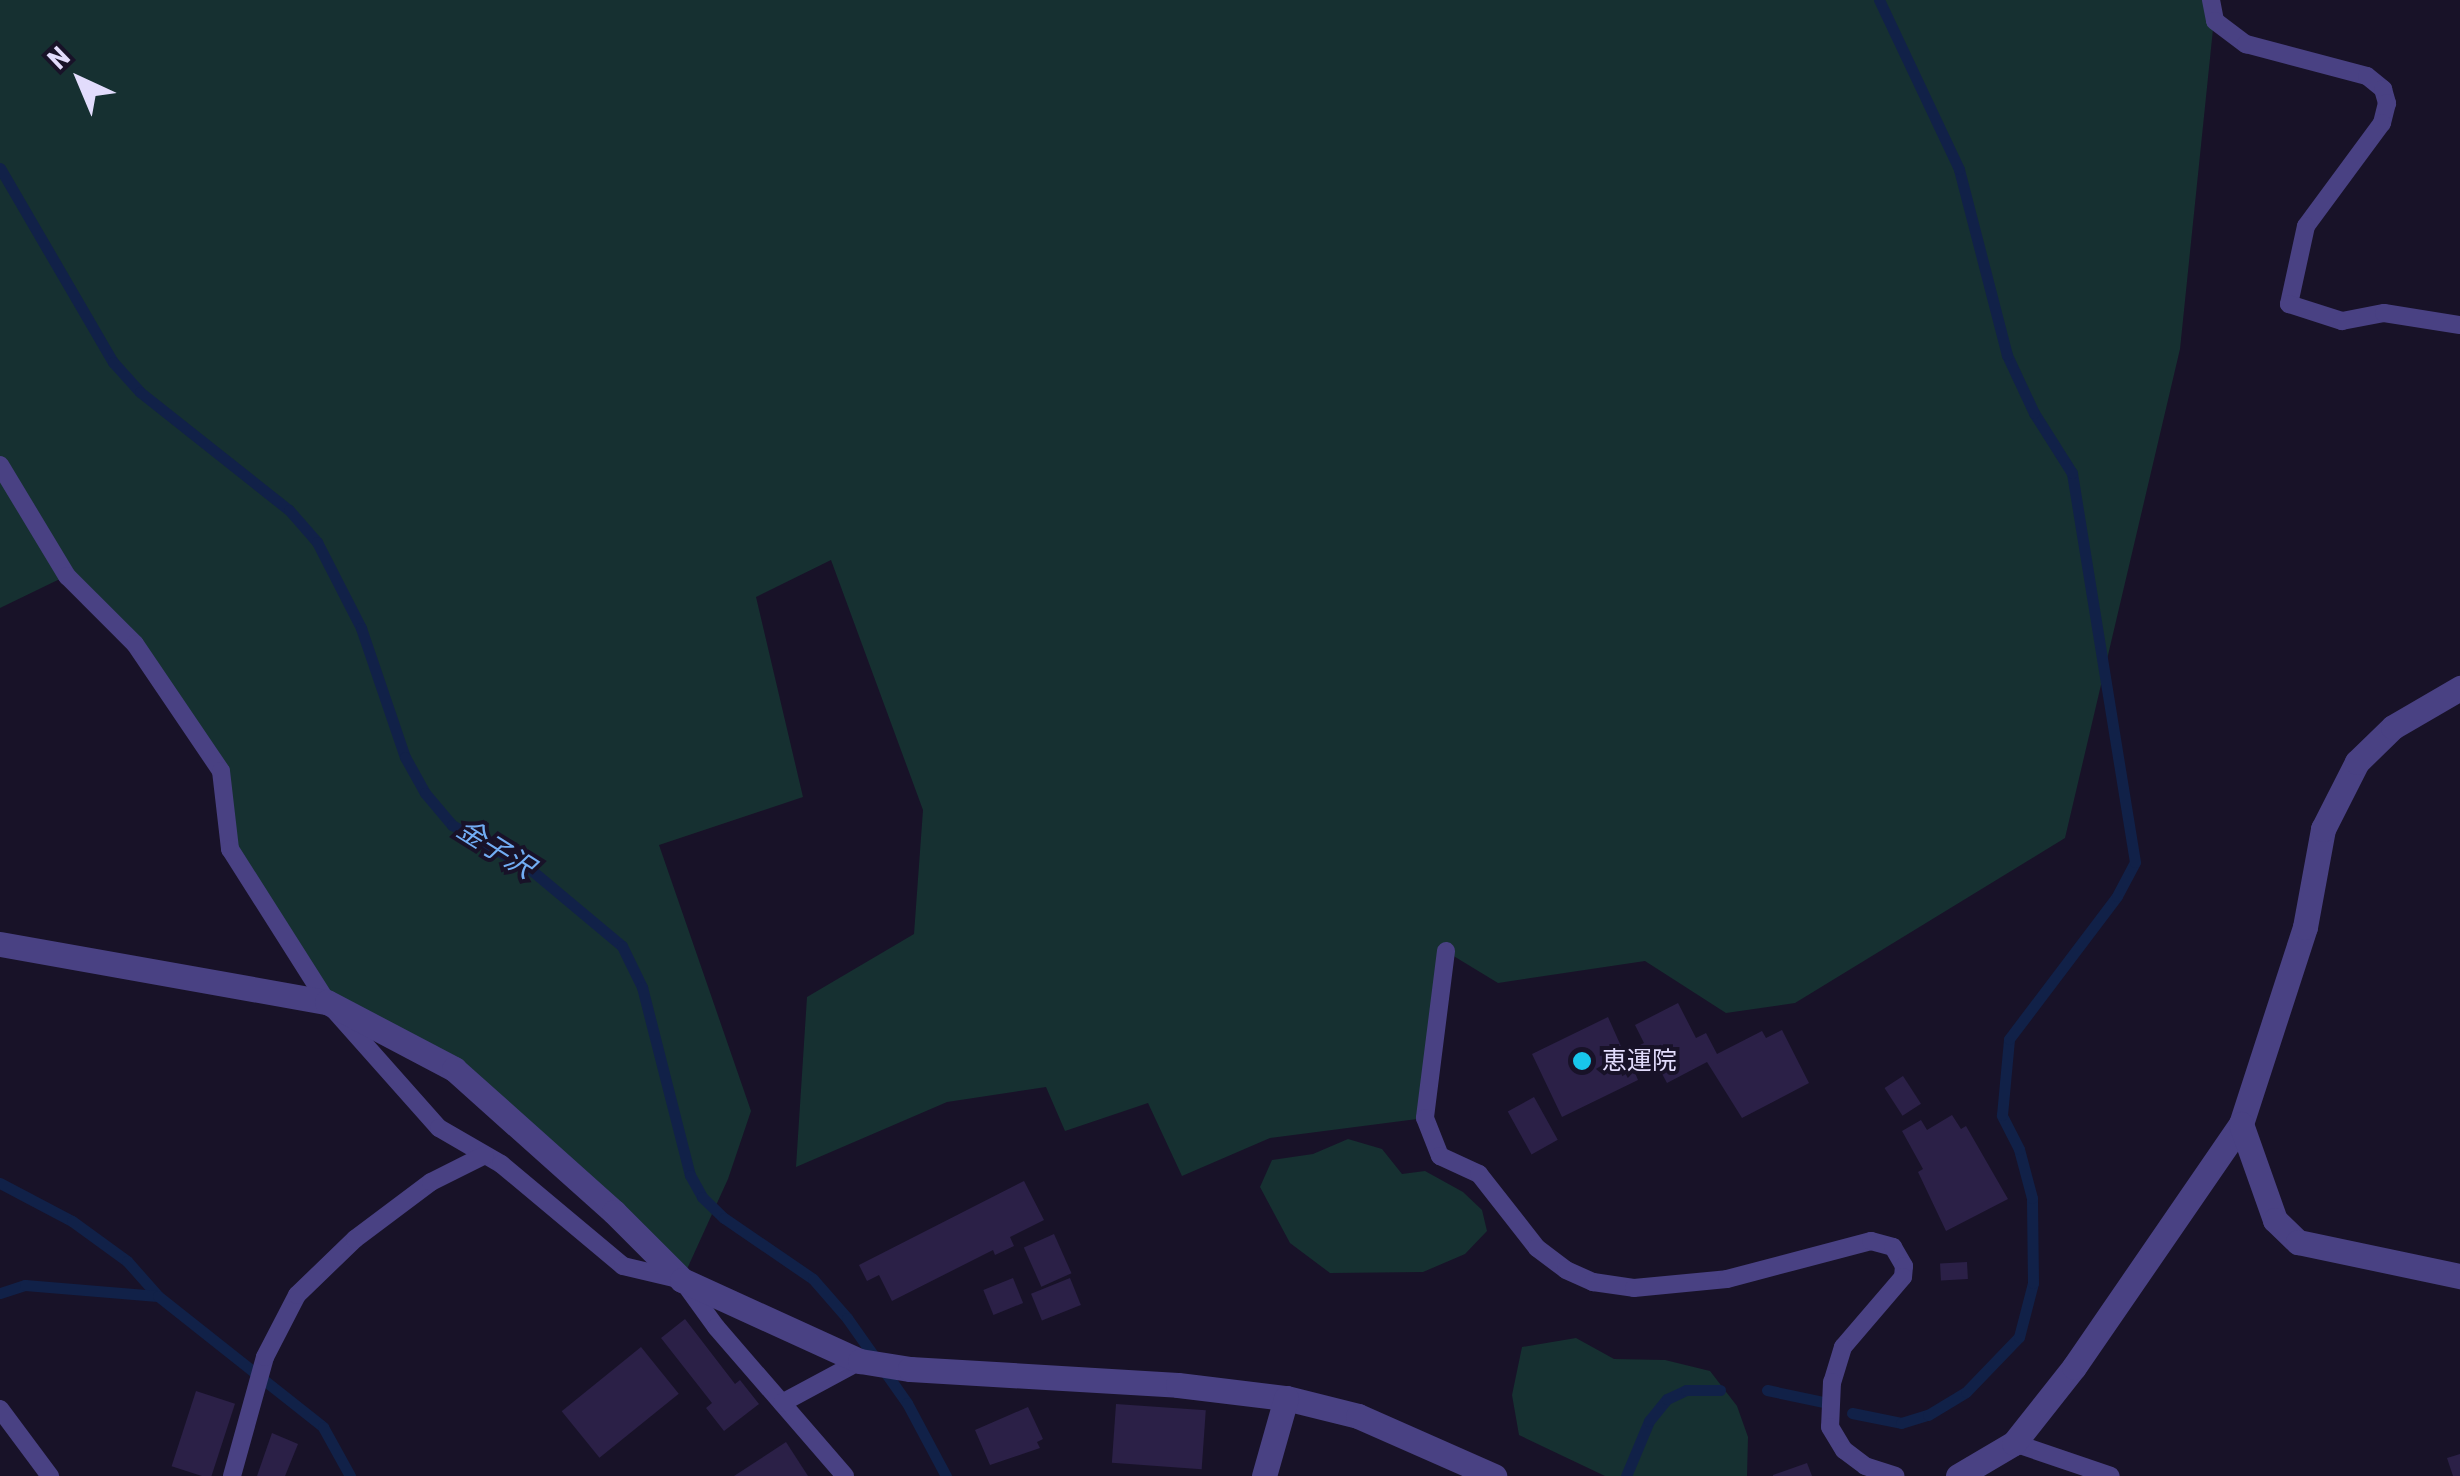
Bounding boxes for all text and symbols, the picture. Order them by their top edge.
north arrow [30,30,130,130]
text: N [41,40,76,76]
water label: 金子沢 [450,812,540,886]
place label: 恵運院 [1602,1046,1677,1076]
marker: 恵運院 [1571,1050,1593,1072]

